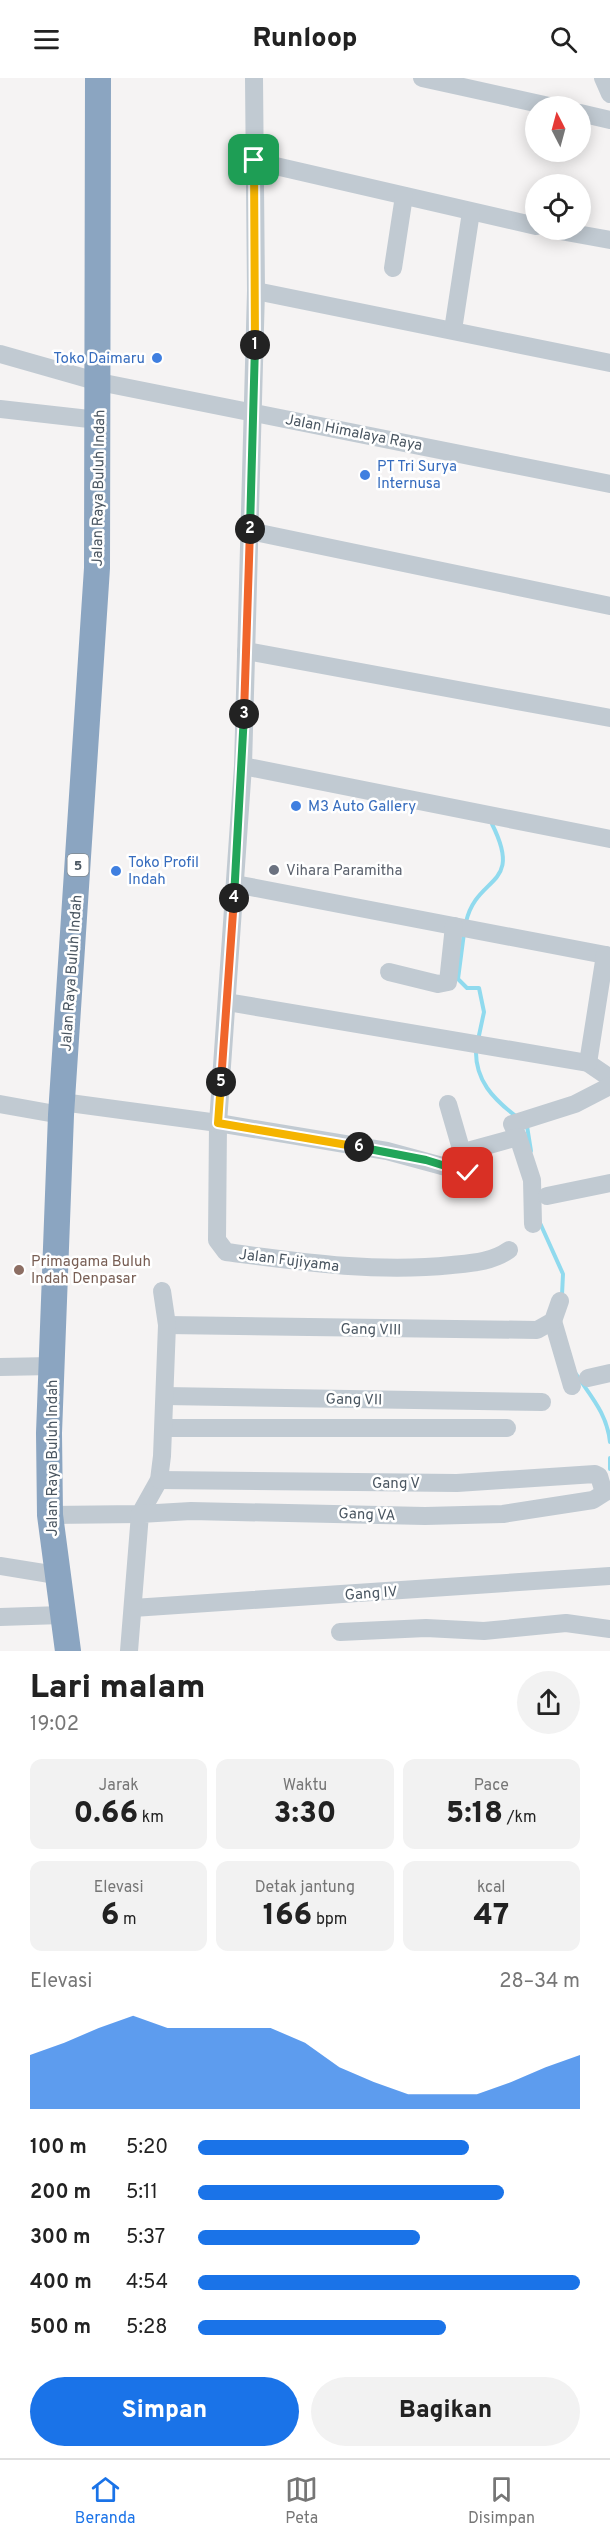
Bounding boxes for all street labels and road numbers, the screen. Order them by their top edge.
street label: Jalan Raya Buluh Indah [89,409,110,567]
street label: Jalan Himalaya Raya [284,411,424,456]
road number: 5 [68,854,88,876]
street label: Jalan Raya Buluh Indah [58,894,87,1052]
street label: Jalan Fujiyama [238,1246,340,1277]
street label: Gang VIII [340,1320,402,1341]
street label: Jalan Raya Buluh Indah [44,1379,63,1537]
street label: Gang VII [325,1391,382,1410]
street label: Gang V [372,1475,420,1494]
street label: Gang VA [338,1505,396,1526]
street label: Gang IV [344,1583,398,1606]

